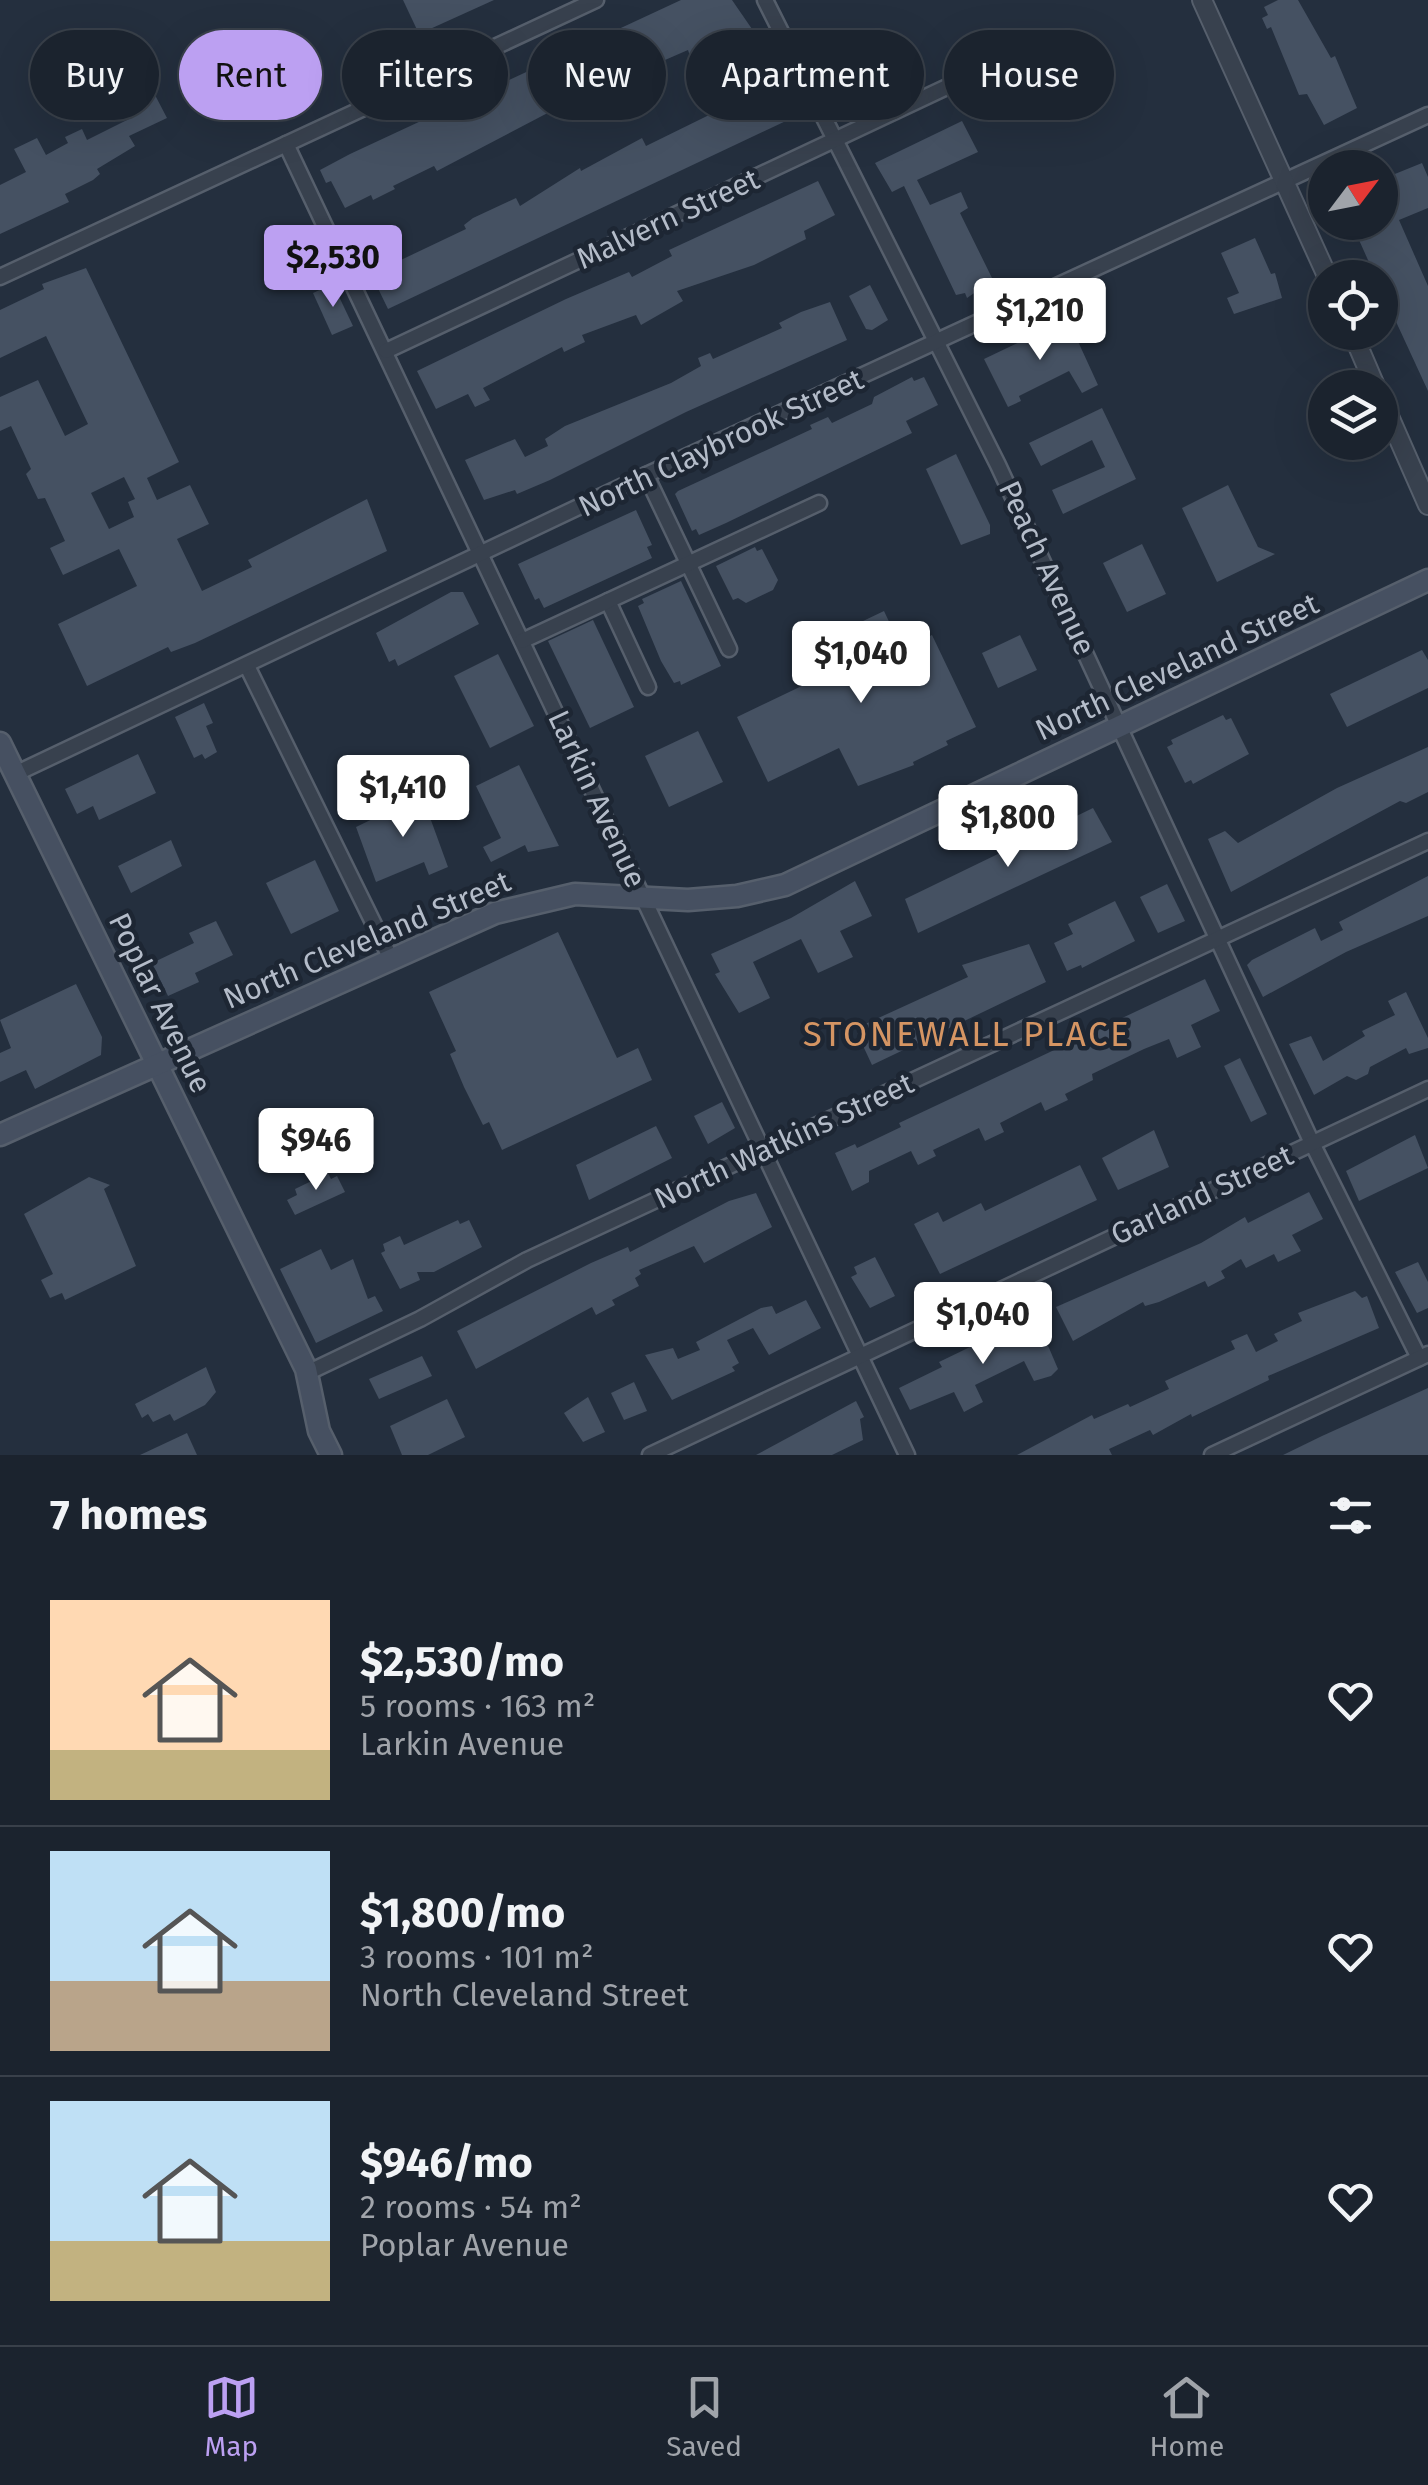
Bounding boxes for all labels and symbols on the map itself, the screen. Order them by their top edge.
north arrow [1308,150,1398,240]
street label: Malvern Street [571,161,765,277]
pin: $2,530 [252,225,414,310]
pin: $1,210 [959,278,1121,363]
street label: North Claybrook Street [573,361,869,525]
street label: Peach Avenue [991,475,1103,661]
street label: North Cleveland Street [1030,586,1324,748]
pin: $1,040 [780,621,942,706]
street label: Larkin Avenue [540,705,654,893]
pin: $1,410 [322,755,484,840]
pin: $1,800 [927,785,1089,870]
street label: North Cleveland Street [218,863,516,1017]
street label: Poplar Avenue [101,907,219,1099]
district label: STONEWALL PLACE [803,1013,1131,1055]
street label: North Watkins Street [649,1065,919,1217]
pin: $946 [257,1108,375,1193]
street label: Garland Street [1105,1137,1299,1253]
pin: $1,040 [902,1282,1064,1367]

